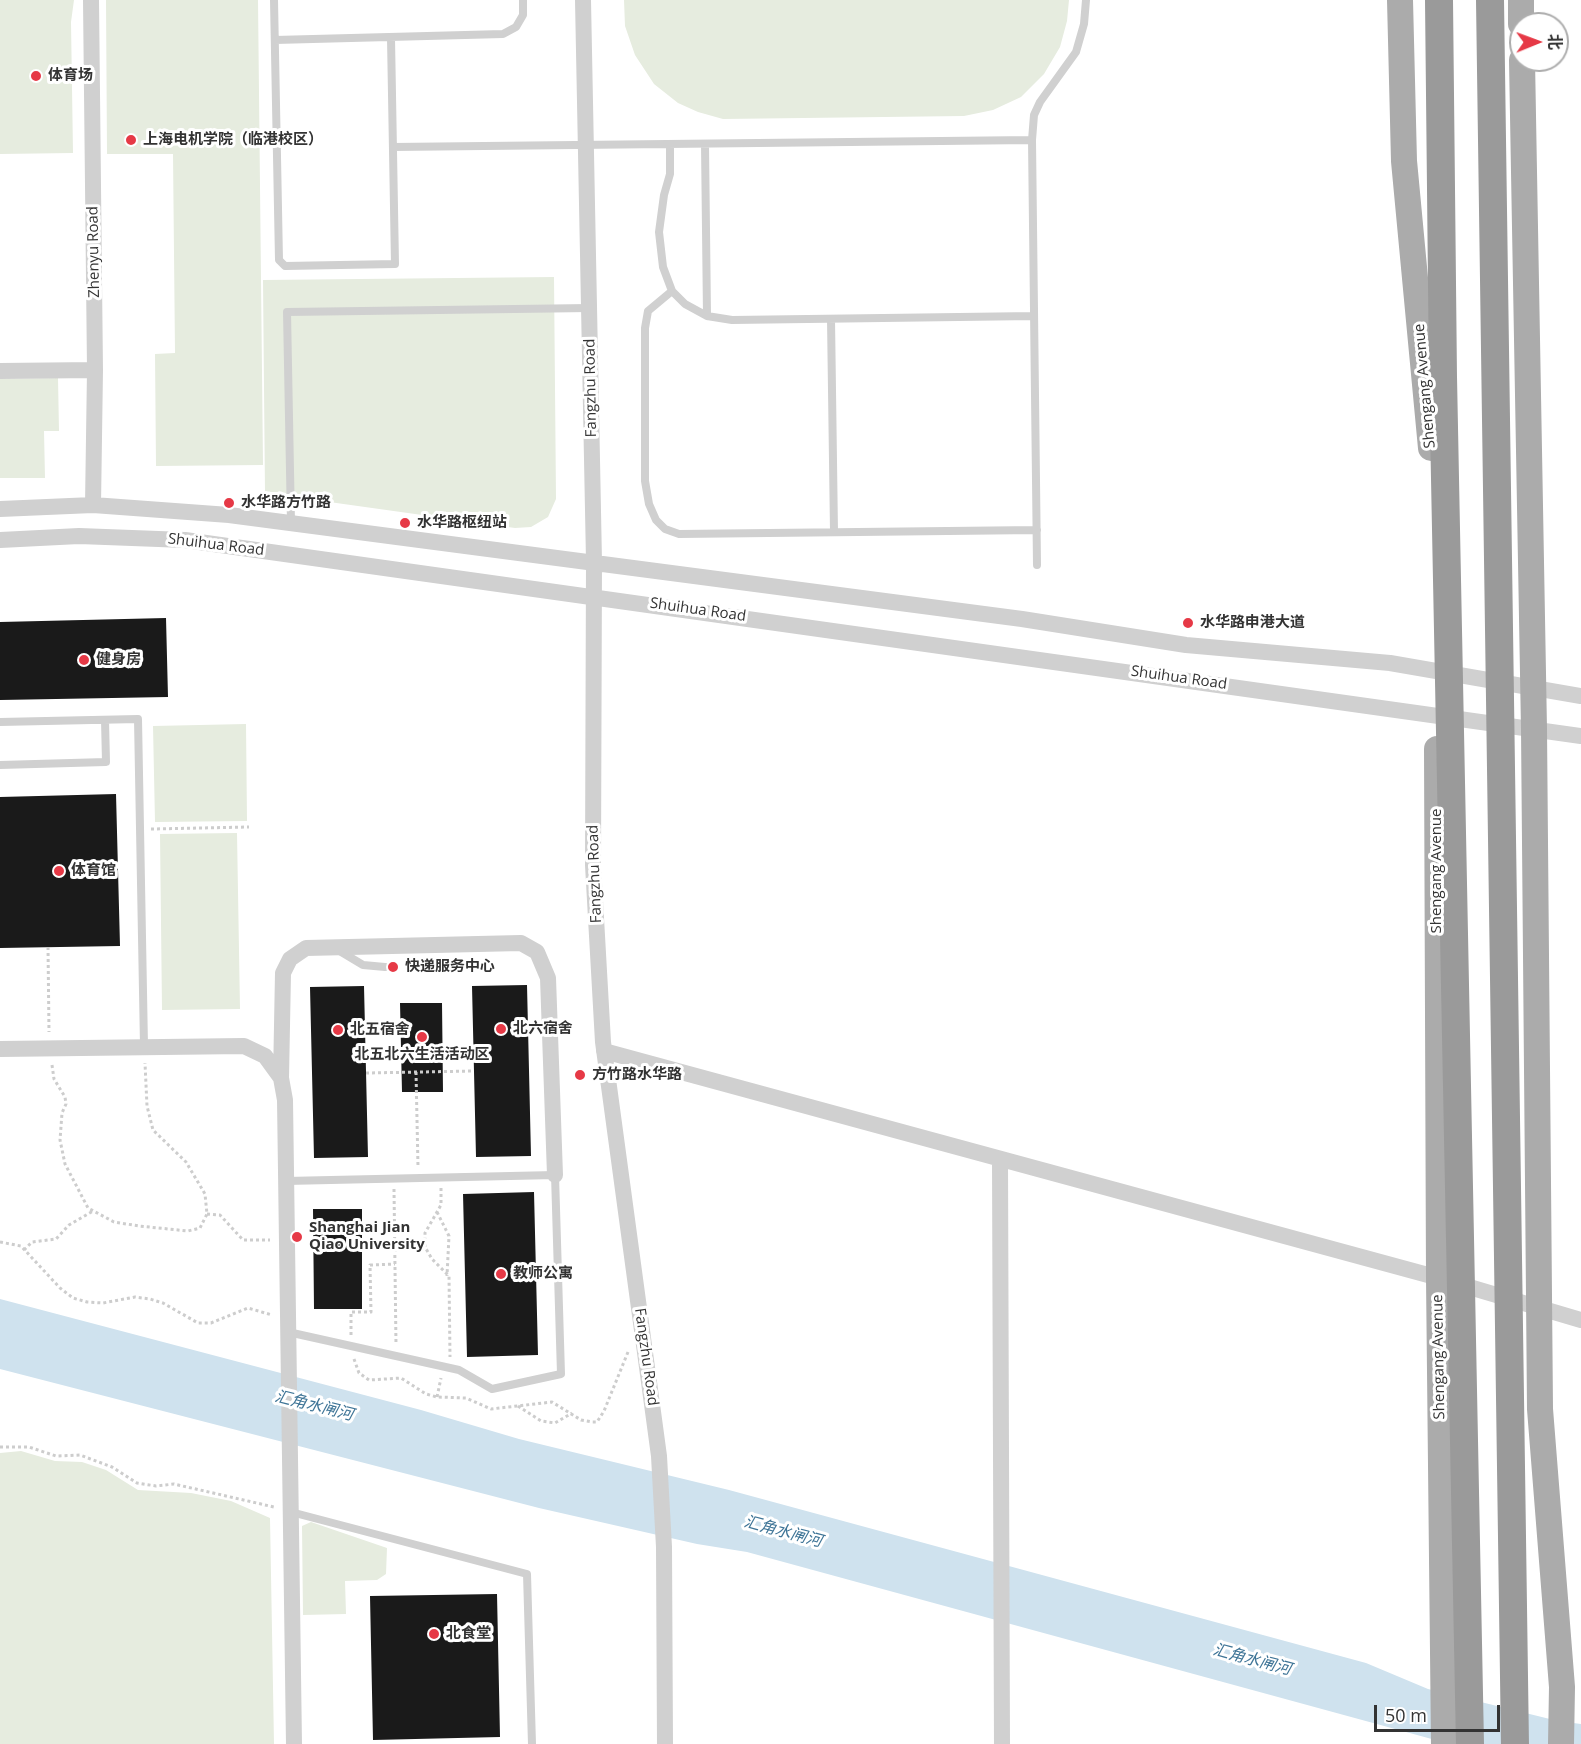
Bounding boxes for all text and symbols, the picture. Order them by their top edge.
north arrow [1509,12,1569,72]
text: 北 [1544,34,1566,50]
place label: 体育场 [48,67,93,85]
marker: 体育场 [29,69,43,83]
place label: 上海电机学院（临港校区） [143,131,323,149]
marker: 上海电机学院（临港校区） [124,133,138,147]
street label: Zhenyu Road [84,206,104,298]
street label: Shengang Avenue [1411,323,1439,449]
street label: Fangzhu Road [581,339,601,437]
place label: 水华路方竹路 [241,494,331,512]
marker: 水华路方竹路 [222,496,236,510]
place label: 水华路枢纽站 [417,514,507,532]
marker: 水华路枢纽站 [398,516,412,530]
street label: Shuihua Road [167,530,265,560]
street label: Shuihua Road [649,594,747,626]
place label: 水华路申港大道 [1200,614,1305,632]
marker: 水华路申港大道 [1181,616,1195,630]
place label: 健身房 [96,651,141,669]
marker: 健身房 [77,653,91,667]
street label: Shuihua Road [1130,662,1228,694]
street label: Shengang Avenue [1428,809,1446,933]
street label: Fangzhu Road [584,824,606,924]
place label: 体育馆 [71,862,116,880]
marker: 体育馆 [52,864,66,878]
place label: 快递服务中心 [405,958,495,976]
marker: 快递服务中心 [386,960,400,974]
place label: 北六宿舍 [513,1020,573,1038]
place label: 北五宿舍 [350,1021,410,1039]
marker: 北六宿舍 [494,1022,508,1036]
marker: 北五宿舍 [331,1023,345,1037]
marker: 北五北六生活活动区 [415,1030,429,1044]
place label: 北五北六生活活动区 [355,1046,489,1064]
place label: 方竹路水华路 [592,1066,682,1084]
marker: 方竹路水华路 [573,1068,587,1082]
place label: Shanghai Jian Qiao University [309,1219,425,1254]
marker: Shanghai Jian Qiao University [290,1230,304,1244]
place label: 教师公寓 [513,1265,573,1283]
marker: 教师公寓 [494,1267,508,1281]
street label: Shengang Avenue [1429,1294,1449,1420]
street label: Fangzhu Road [630,1307,662,1407]
water label: 汇角水闸河 [273,1387,355,1425]
water label: 汇角水闸河 [742,1512,824,1552]
place label: 北食堂 [446,1625,491,1643]
marker: 北食堂 [427,1627,441,1641]
water label: 汇角水闸河 [1211,1640,1293,1680]
scale bar [1377,1693,1503,1731]
text: 50 m [1385,1703,1427,1727]

